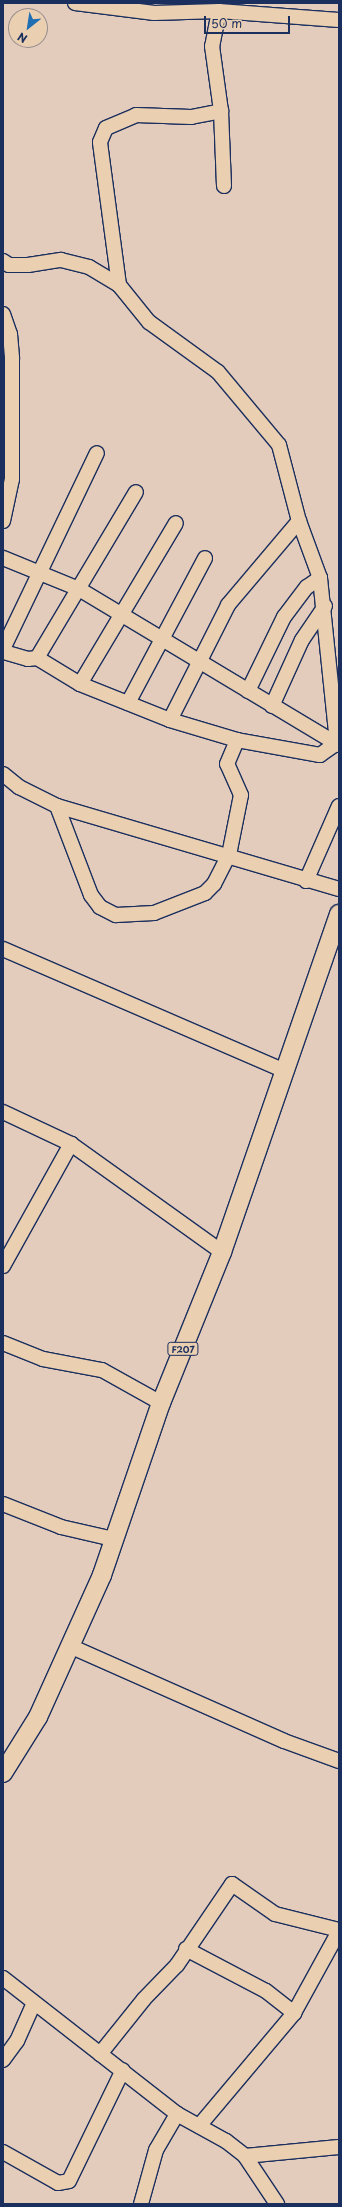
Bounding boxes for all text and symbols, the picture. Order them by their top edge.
north arrow [8,8,48,48]
scale bar [206,8,292,34]
text: 50 m [211,14,242,32]
text: N [14,28,30,48]
road number: F207 [167,1342,199,1356]

